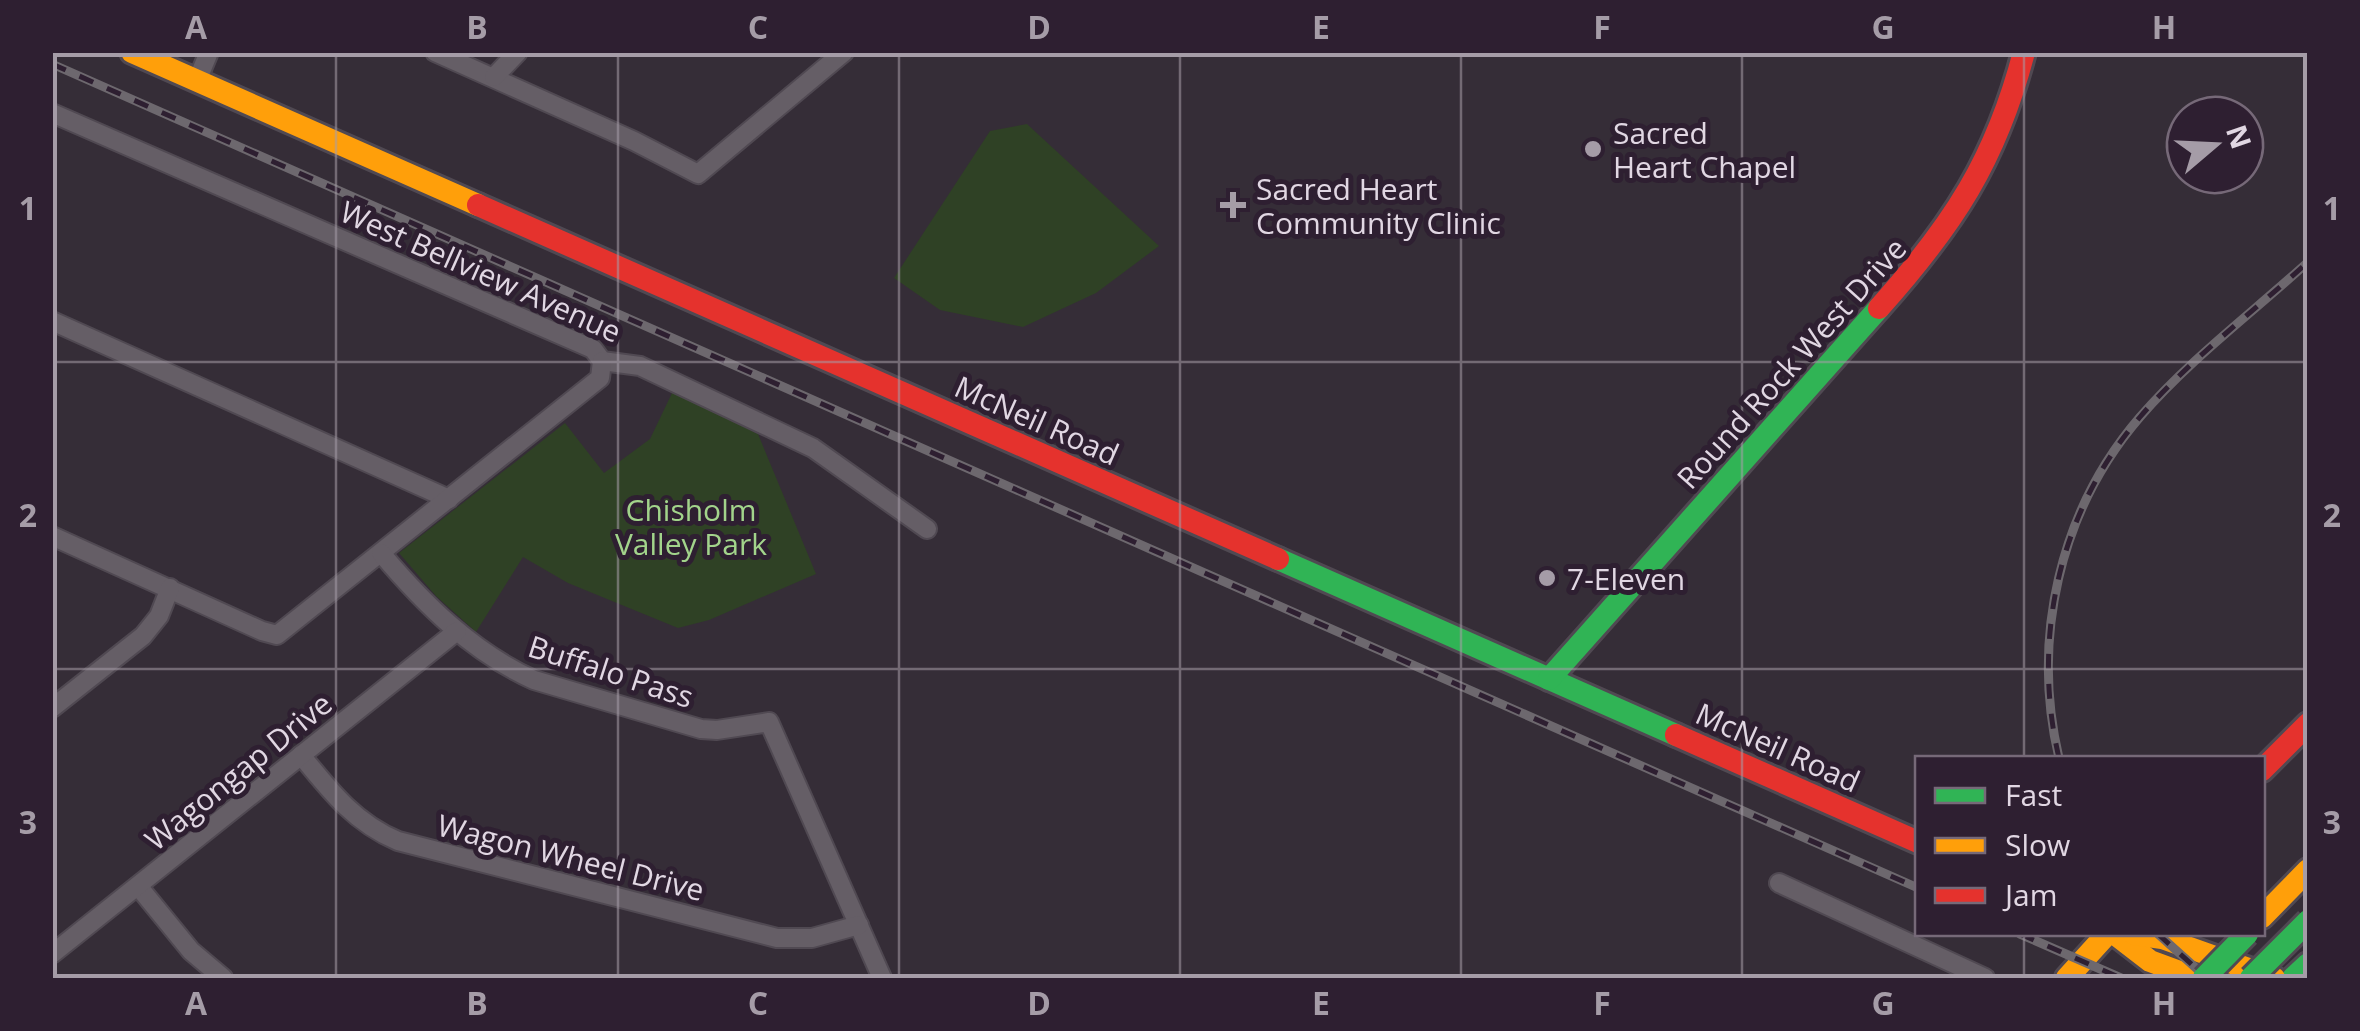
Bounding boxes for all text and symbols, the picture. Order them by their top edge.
text: A [185,5,208,48]
text: B [466,5,488,48]
text: C [748,5,768,48]
text: D [1027,5,1051,48]
text: E [1312,5,1330,48]
text: F [1593,5,1611,48]
text: G [1871,5,1895,48]
text: H [2152,5,2176,48]
north arrow [2165,95,2265,195]
place label: Sacred Heart Chapel [1613,112,1796,187]
text: N [2218,120,2261,153]
marker: Sacred Heart Chapel [1582,138,1604,160]
place label: Sacred Heart Community Clinic [1256,168,1501,243]
text: 1 [19,186,37,229]
text: 1 [2323,186,2341,229]
street label: West Bellview Avenue [334,191,628,351]
marker: Sacred Heart Community Clinic [1220,192,1246,218]
street label: Round Rock West Drive [1667,229,1915,497]
street label: McNeil Road [949,366,1125,474]
park label: Chisholm Valley Park [615,489,767,564]
text: 2 [19,493,37,536]
text: 2 [2323,493,2341,536]
place label: 7-Eleven [1567,558,1685,599]
marker: 7-Eleven [1536,567,1558,589]
street label: Buffalo Pass [523,625,699,717]
street label: Wagongap Drive [136,683,340,859]
street label: McNeil Road [1690,693,1866,801]
legend [1915,756,2265,936]
text: Fast [2005,774,2062,815]
text: 3 [19,800,37,843]
text: 3 [2323,800,2341,843]
street label: Wagon Wheel Drive [433,804,709,910]
text: Slow [2005,824,2070,865]
text: Jam [2002,874,2058,915]
text: A [185,981,208,1024]
text: B [466,981,488,1024]
text: C [748,981,768,1024]
text: D [1027,981,1051,1024]
text: E [1312,981,1330,1024]
text: F [1593,981,1611,1024]
text: G [1871,981,1895,1024]
text: H [2152,981,2176,1024]

